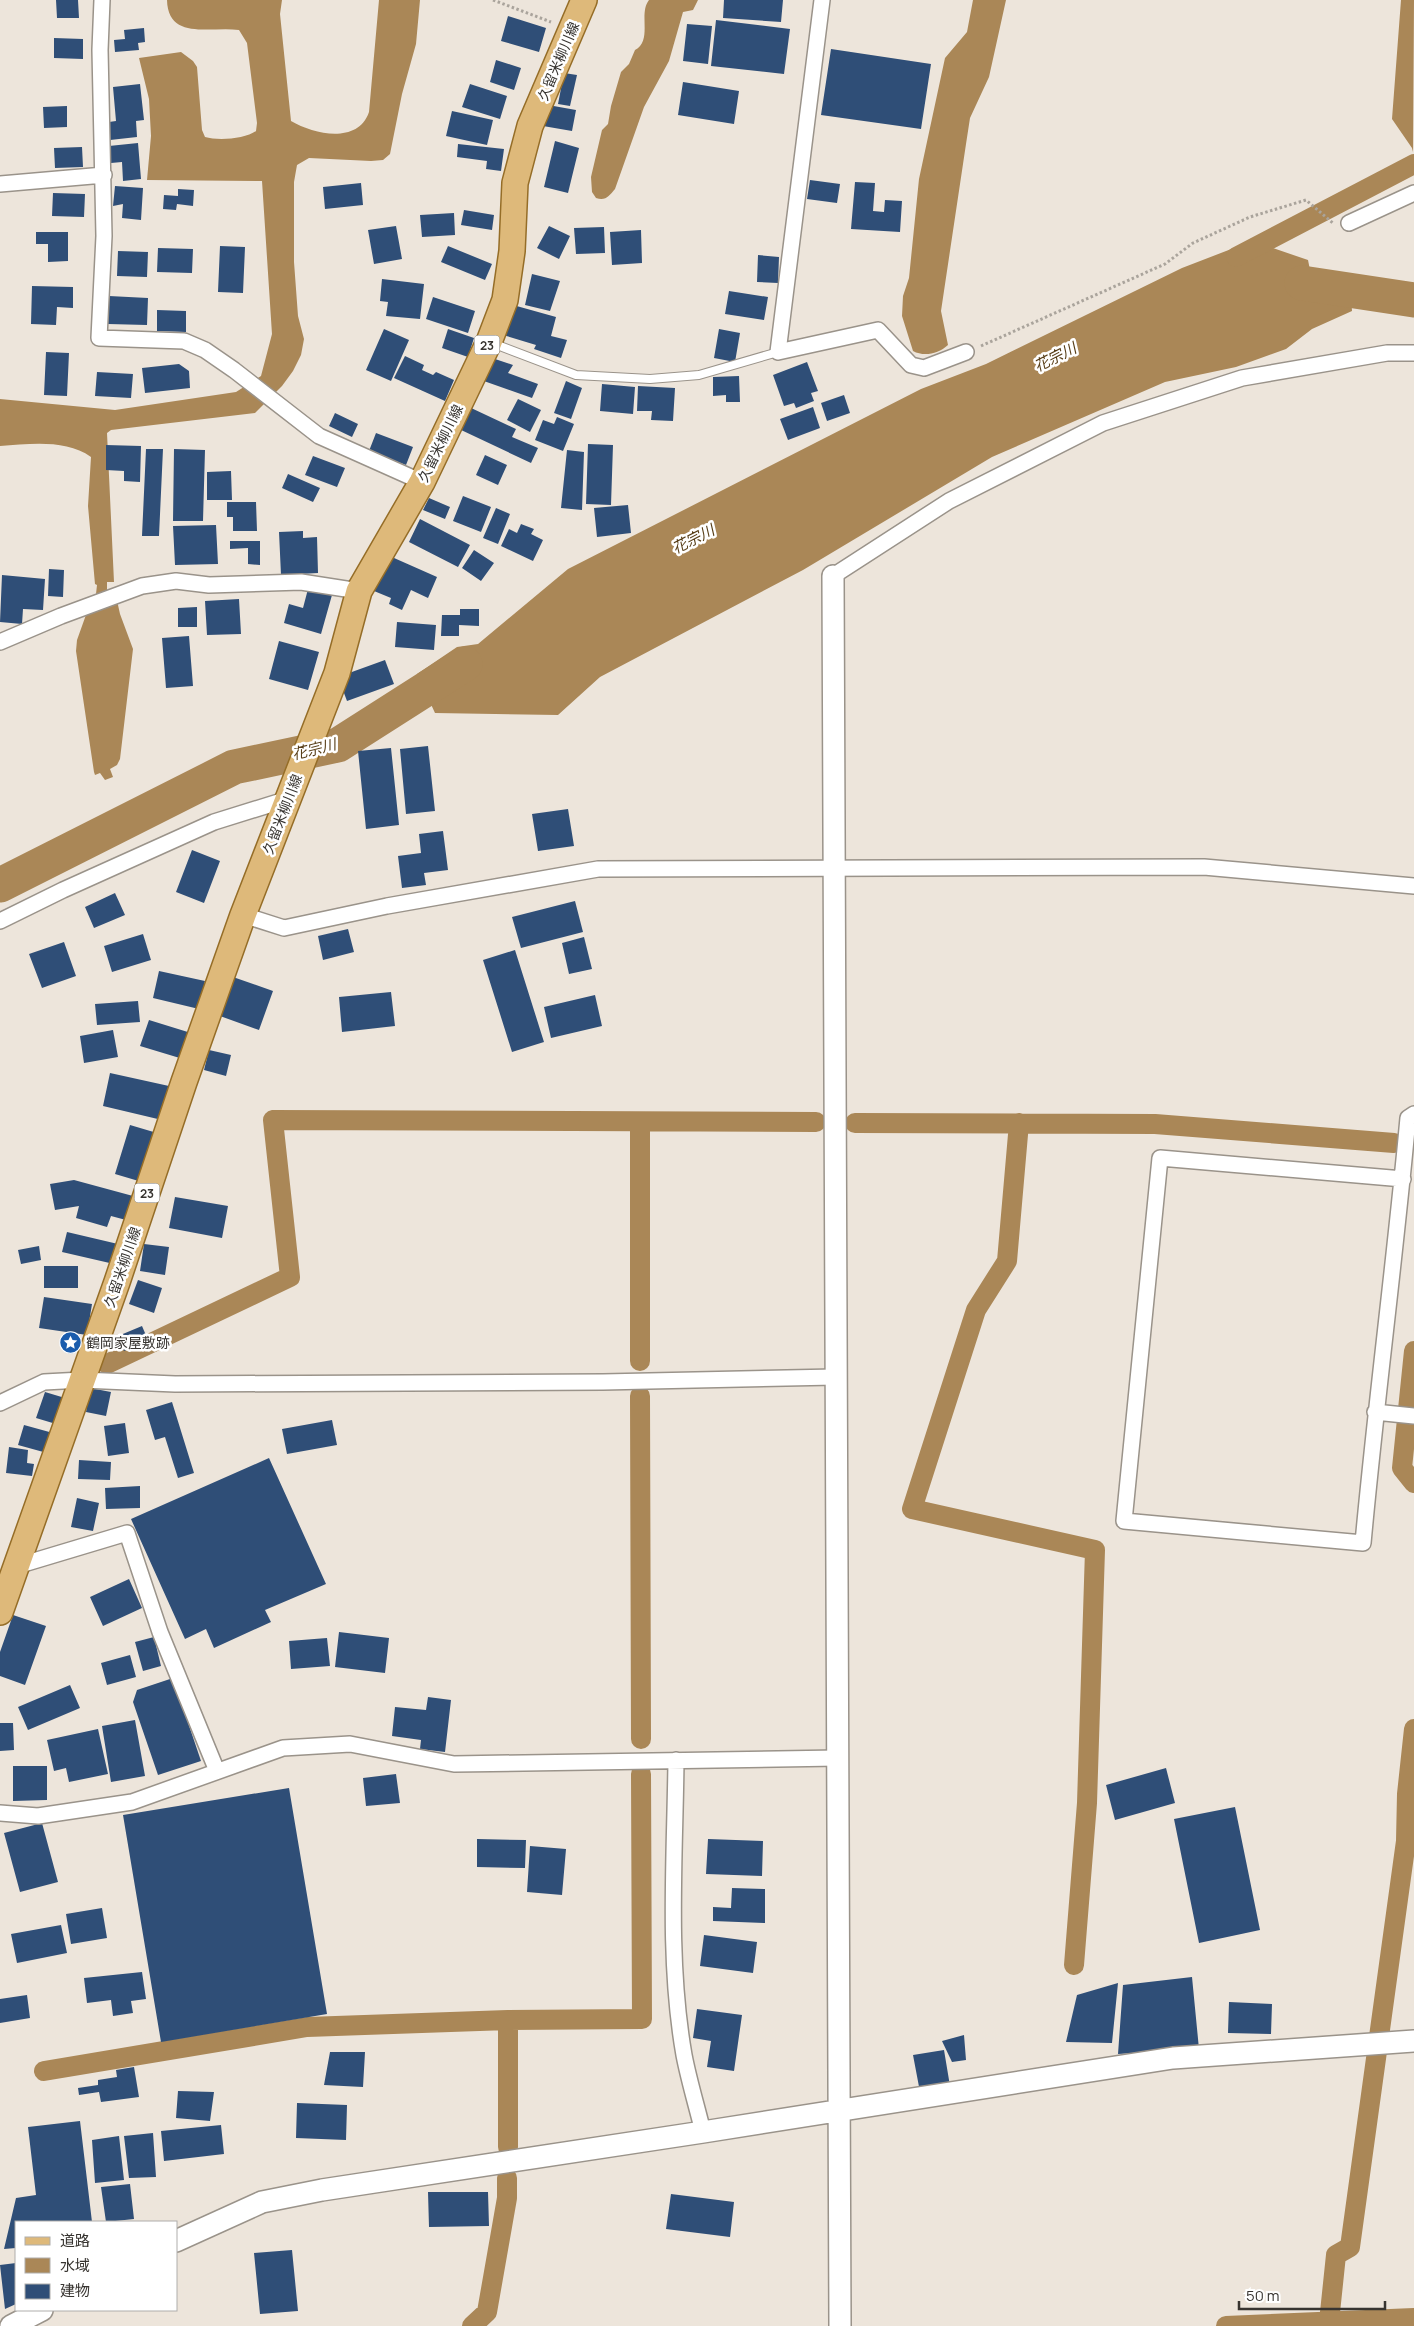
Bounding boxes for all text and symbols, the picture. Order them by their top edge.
street label: 久留米柳川線 [533,19,583,103]
road number: 23 [474,336,500,354]
water label: 花宗川 [1030,337,1082,377]
street label: 久留米柳川線 [413,401,467,485]
water label: 花宗川 [668,519,720,559]
water label: 花宗川 [290,733,340,765]
street label: 久留米柳川線 [258,771,306,857]
road number: 23 [134,1184,160,1202]
street label: 久留米柳川線 [99,1224,145,1310]
place icon: 鶴岡家屋敷跡 [58,1330,82,1354]
place label: 鶴岡家屋敷跡 [86,1333,170,1352]
legend [15,2221,178,2311]
text: 道路 [60,2230,90,2251]
text: 水域 [60,2255,90,2276]
scale bar [1239,2278,1385,2310]
text: 建物 [60,2280,90,2301]
text: 50 m [1246,2285,1280,2306]

